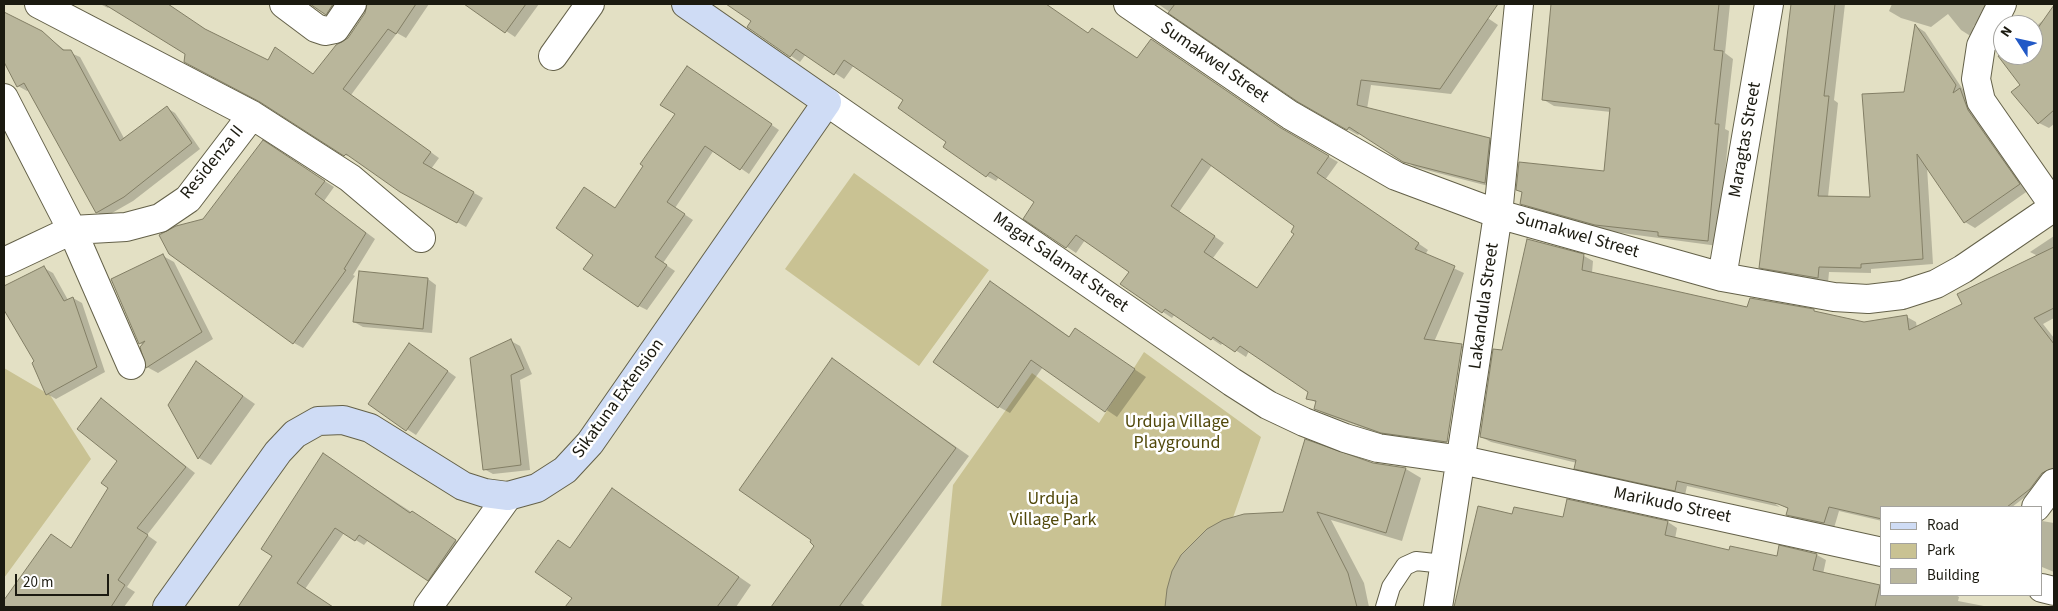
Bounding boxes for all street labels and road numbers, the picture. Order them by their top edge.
street label: Sumakwel Street [1156,18,1272,108]
street label: Maragtas Street [1725,80,1767,200]
street label: Residenza II [177,122,249,204]
street label: Magat Salamat Street [988,208,1132,318]
street label: Sumakwel Street [1513,208,1641,264]
street label: Lakandula Street [1465,241,1505,371]
street label: Sikatuna Extension [568,335,670,463]
street label: Marikudo Street [1611,483,1733,529]

